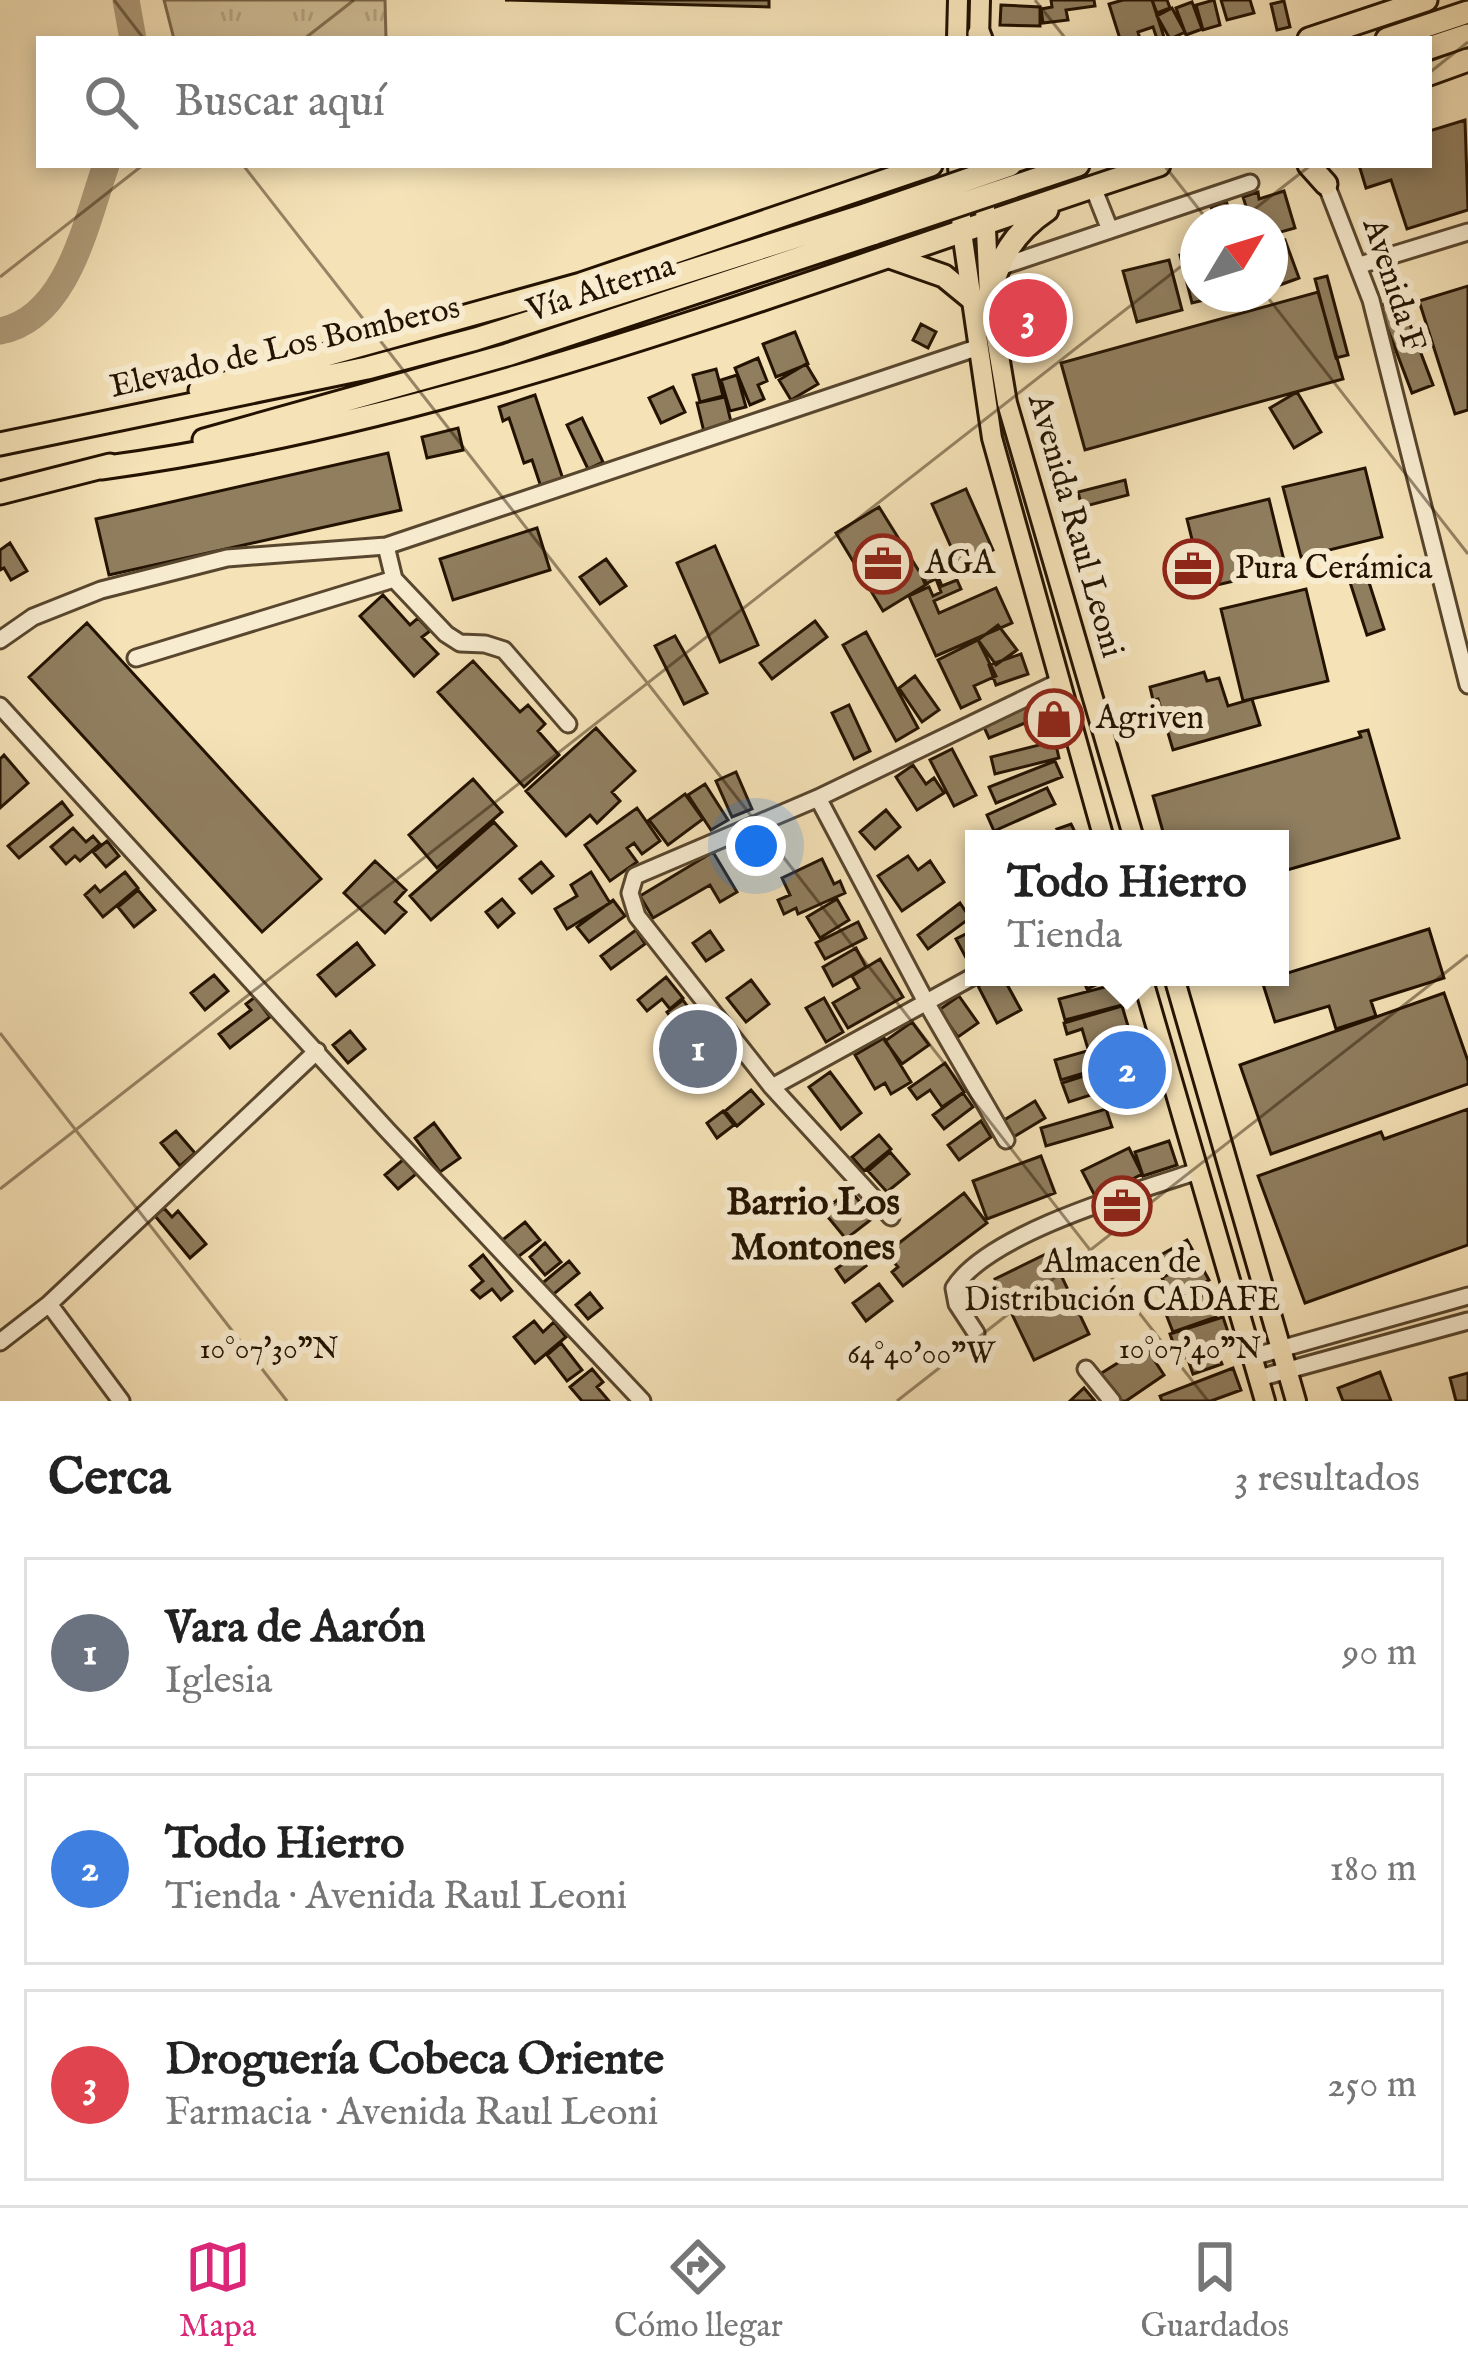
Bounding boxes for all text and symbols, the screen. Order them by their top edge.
search box [36,36,1432,168]
icon: search [78,69,144,135]
text: Buscar aquí [174,74,385,131]
north arrow [1180,204,1288,312]
street label: Avenida F [1351,212,1434,357]
street label: Vía Alterna [521,245,681,333]
pin: 3 [989,273,1067,363]
street label: Elevado de Los Bomberos [106,287,464,409]
street label: Avenida Raul Leoni [1017,388,1133,663]
office icon: AGA [852,533,914,595]
office icon: Pura Cerámica [1162,538,1224,600]
place label: AGA [924,543,996,585]
place label: Pura Cerámica [1235,548,1433,590]
shop icon: Agriven [1023,688,1085,750]
place label: Agriven [1095,698,1204,740]
your location [726,816,786,876]
popup [965,830,1289,986]
text: Todo Hierro [1007,855,1247,912]
text: Tienda [1007,912,1122,961]
pin: 1 [659,1004,737,1094]
pin: 2 [1088,1025,1166,1115]
office icon: Almacen de Distribución CADAFE [1091,1175,1153,1237]
district label: Barrio Los Montones [726,1179,900,1273]
place label: Almacen de Distribución CADAFE [964,1242,1280,1322]
text: 10°07'30"N [199,1331,339,1369]
text: 10°07'40"N [1119,1331,1261,1369]
text: 64°40'00"W [847,1336,996,1374]
text: Cerca [48,1447,171,1512]
text: 3 resultados [1234,1455,1420,1504]
text: Vara de Aarón [165,1600,426,1657]
text: 1 [83,1629,97,1678]
text: 90 m [1342,1629,1417,1678]
text: Iglesia [165,1657,272,1706]
text: Todo Hierro [165,1816,405,1873]
text: 2 [81,1845,99,1894]
text: 180 m [1329,1845,1417,1894]
text: Tienda · Avenida Raul Leoni [165,1873,627,1922]
text: Droguería Cobeca Oriente [165,2032,664,2089]
text: 3 [83,2061,97,2110]
text: 250 m [1327,2061,1417,2110]
text: Farmacia · Avenida Raul Leoni [165,2089,659,2138]
tab: Mapa [179,2234,256,2348]
tab: Cómo llegar [614,2234,783,2348]
tab: Guardados [1141,2234,1289,2348]

